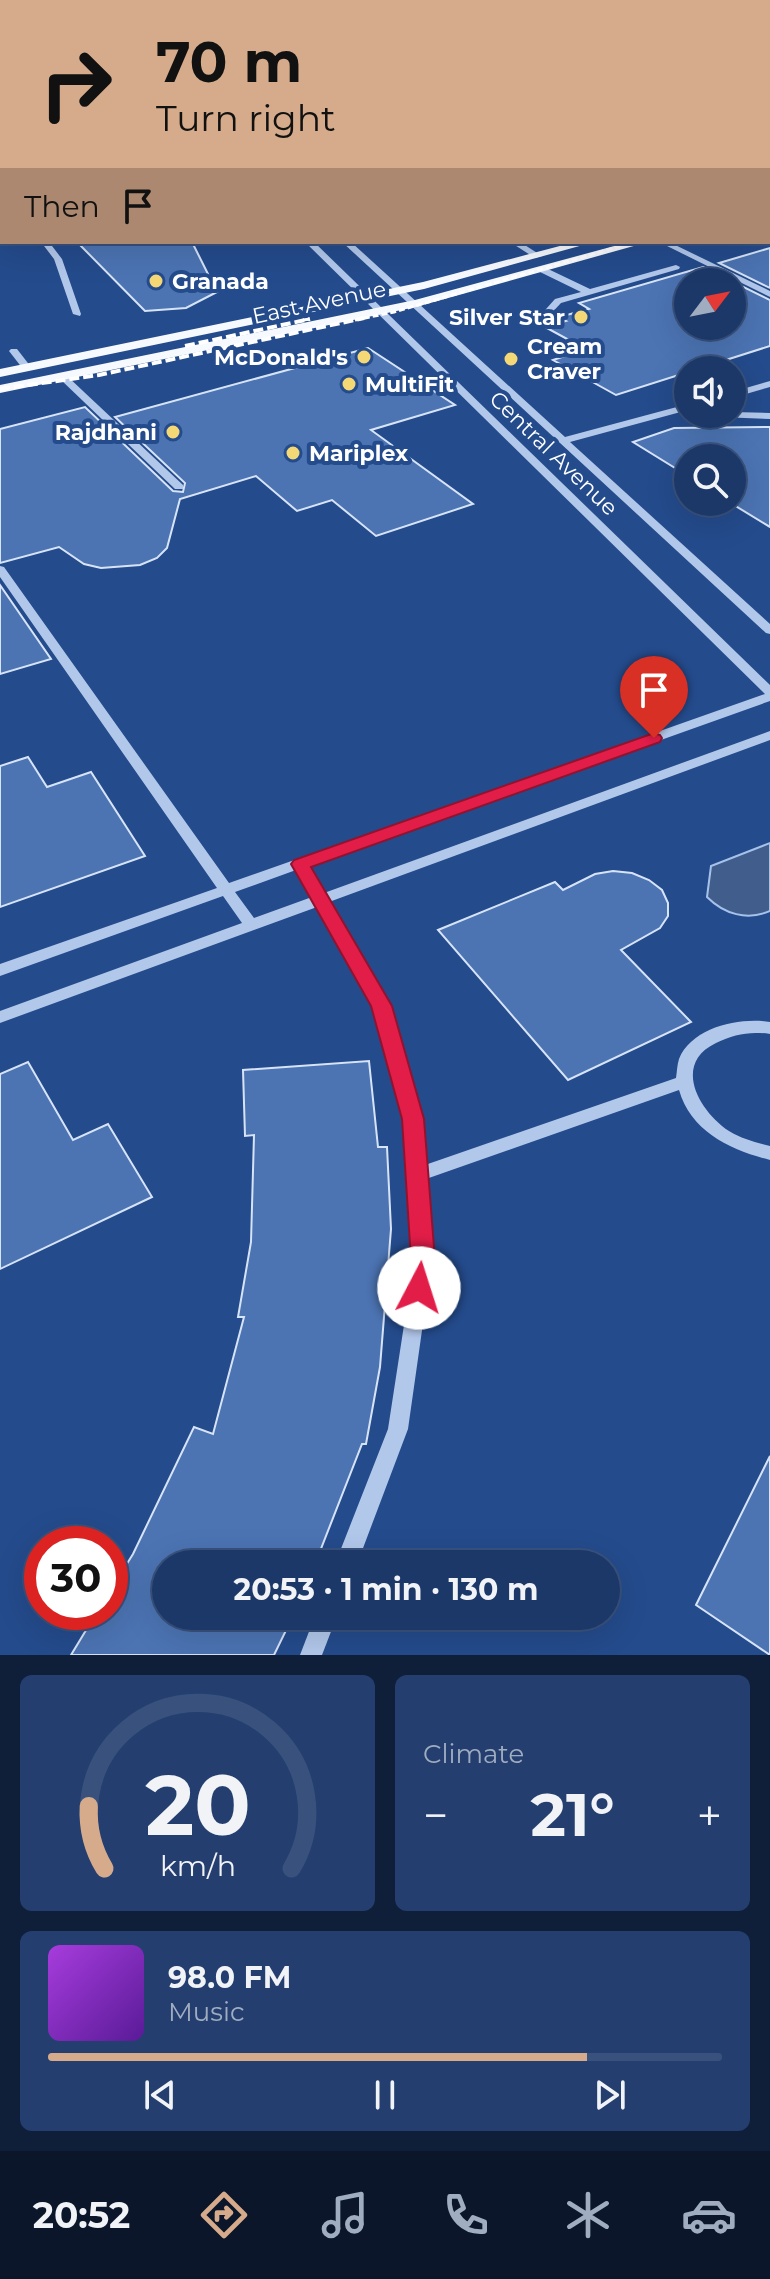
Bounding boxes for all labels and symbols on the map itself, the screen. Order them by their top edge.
place label: Granada [172,268,269,295]
north arrow [674,268,746,340]
marker: Granada [147,272,165,290]
street label: East Avenue [250,275,388,330]
place label: Silver Star [449,304,565,331]
marker: Silver Star [572,308,590,326]
place label: Cream Craver [527,333,602,385]
place label: McDonald's [214,344,348,371]
marker: McDonald's [355,348,373,366]
marker: Cream Craver [502,350,520,368]
place label: MultiFit [365,371,455,398]
marker: MultiFit [340,375,358,393]
street label: Central Avenue [484,385,623,521]
place label: Rajdhani [55,419,157,446]
marker: Rajdhani [164,423,182,441]
place label: Mariplex [309,440,408,467]
marker: Mariplex [284,444,302,462]
pin [620,656,688,738]
position arrow [377,1246,461,1330]
speed limit sign: 30 [24,1526,128,1630]

